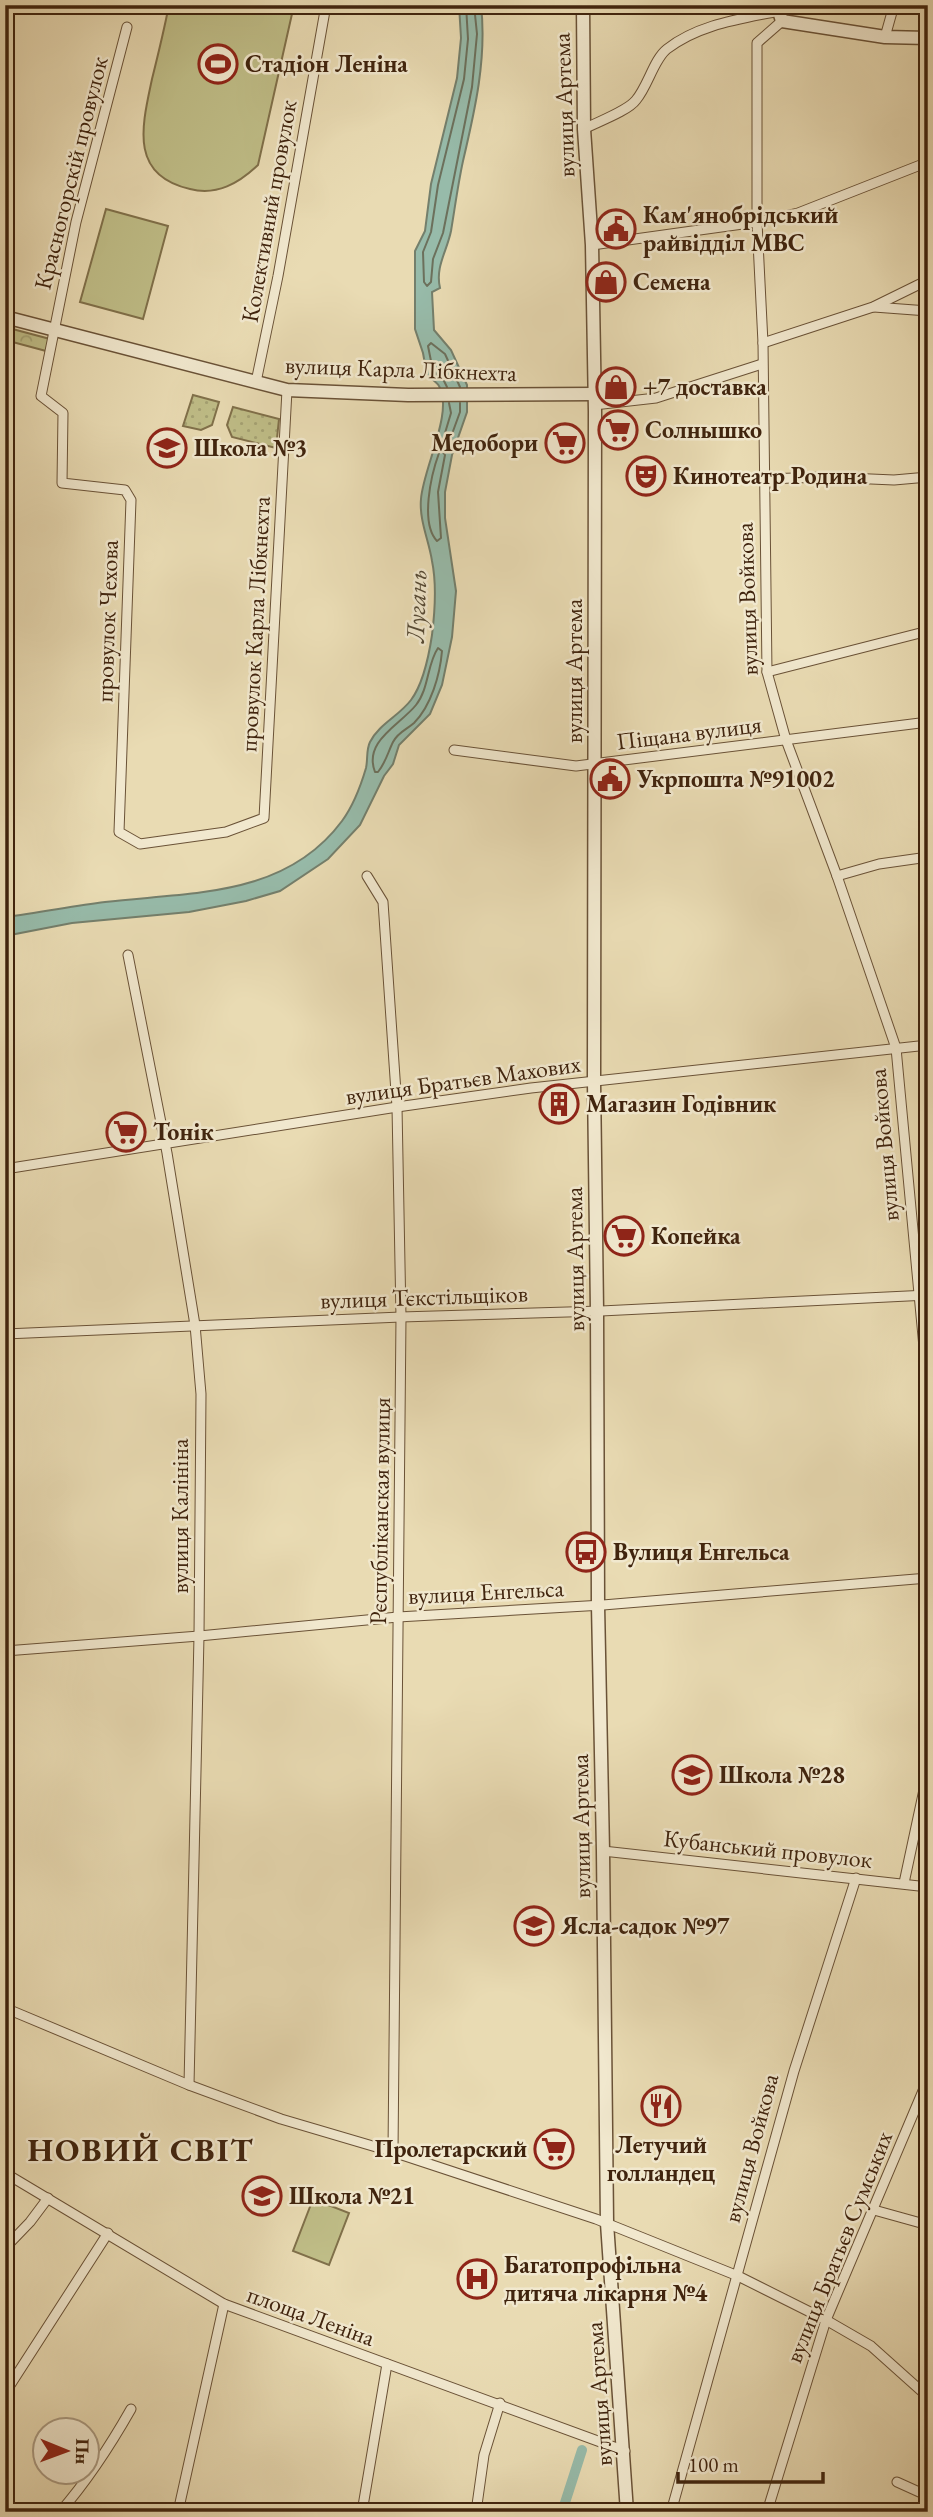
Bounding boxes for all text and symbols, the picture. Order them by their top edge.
street label: вулиця Артема [545,32,582,178]
sports icon: Стадіон Леніна [197,43,239,85]
place label: Стадіон Леніна [245,48,408,79]
street label: Красногорскій провулок [27,53,115,293]
street label: Колективний провулок [234,97,303,325]
place label: Кам'янобрідський райвідділ МВС [643,199,838,258]
public building icon: Кам'янобрідський райвідділ МВС [595,208,637,250]
shop icon: Семена [585,261,627,303]
place label: Семена [633,266,711,297]
street label: вулиця Карла Лібкнехта [285,349,518,388]
shop icon: +7 доставка [595,366,637,408]
place label: +7 доставка [643,371,767,402]
supermarket icon: Солнышко [597,409,639,451]
place label: Солнышко [645,414,762,445]
supermarket icon: Медобори [544,422,586,464]
school or university icon: Школа №3 [146,427,188,469]
place label: Медобори [431,427,538,458]
place label: Школа №3 [194,432,307,463]
theatre icon: Кинотеатр Родина [625,455,667,497]
place label: Кинотеатр Родина [673,460,868,491]
street label: провулок Карла Лібкнехта [232,495,277,753]
street label: вулиця Войкова [728,522,765,676]
street label: провулок Чехова [88,539,125,703]
water label: Лугань [398,569,434,645]
street label: вулиця Артема [558,598,589,743]
street label: Піщана вулиця [615,708,763,757]
public building icon: Укрпошта №91002 [589,758,631,800]
place label: Укрпошта №91002 [636,763,835,794]
street label: вулиця Братьєв Махових [343,1048,583,1111]
street label: вулиця Войкова [861,1067,906,1223]
building icon: Магазин Годівник [538,1083,580,1125]
place label: Магазин Годівник [586,1088,777,1119]
supermarket icon: Тонік [105,1111,147,1153]
place label: Тонік [153,1116,214,1147]
street label: вулиця Артема [558,1186,591,1332]
supermarket icon: Копейка [603,1215,645,1257]
place label: Копейка [651,1220,741,1251]
street label: вулиця Тєкстільщіков [320,1277,528,1316]
street label: Рєспубліканская вулиця [362,1397,397,1625]
street label: вулиця Калініна [164,1438,195,1594]
bus stop icon: Вулиця Енгельса [565,1531,607,1573]
place label: Вулиця Енгельса [613,1536,790,1568]
street label: вулиця Енгельса [407,1572,565,1611]
street label: вулиця Артема [564,1753,597,1899]
school or university icon: Школа №28 [671,1754,713,1796]
place label: Школа №28 [719,1759,845,1790]
street label: Кубанський провулок [662,1822,874,1875]
school or university icon: Ясла-садок №97 [513,1905,555,1947]
place label: Ясла-садок №97 [560,1910,730,1941]
street label: вулиця Войкова [716,2070,785,2226]
restaurant icon: Летучий голландец [640,2085,682,2127]
street label: вулиця Братьєв Сумських [778,2126,899,2367]
supermarket icon: Пролетарский [533,2128,575,2170]
district label: НОВИЙ СВІТ [27,2129,255,2171]
place label: Летучий голландец [607,2129,715,2188]
place label: Пролетарский [374,2133,527,2164]
school or university icon: Школа №21 [241,2175,283,2217]
place label: Школа №21 [289,2180,415,2211]
place label: Багатопрофільна дитяча лікарня №4 [504,2249,707,2308]
hospital icon: Багатопрофільна дитяча лікарня №4 [456,2258,498,2300]
street label: площа Леніна [243,2278,380,2353]
street label: вулиця Артема [578,2320,619,2467]
north arrow [32,2416,102,2486]
text: Пн [70,2438,95,2465]
scale bar [678,2440,823,2484]
text: 100 m [688,2451,739,2478]

